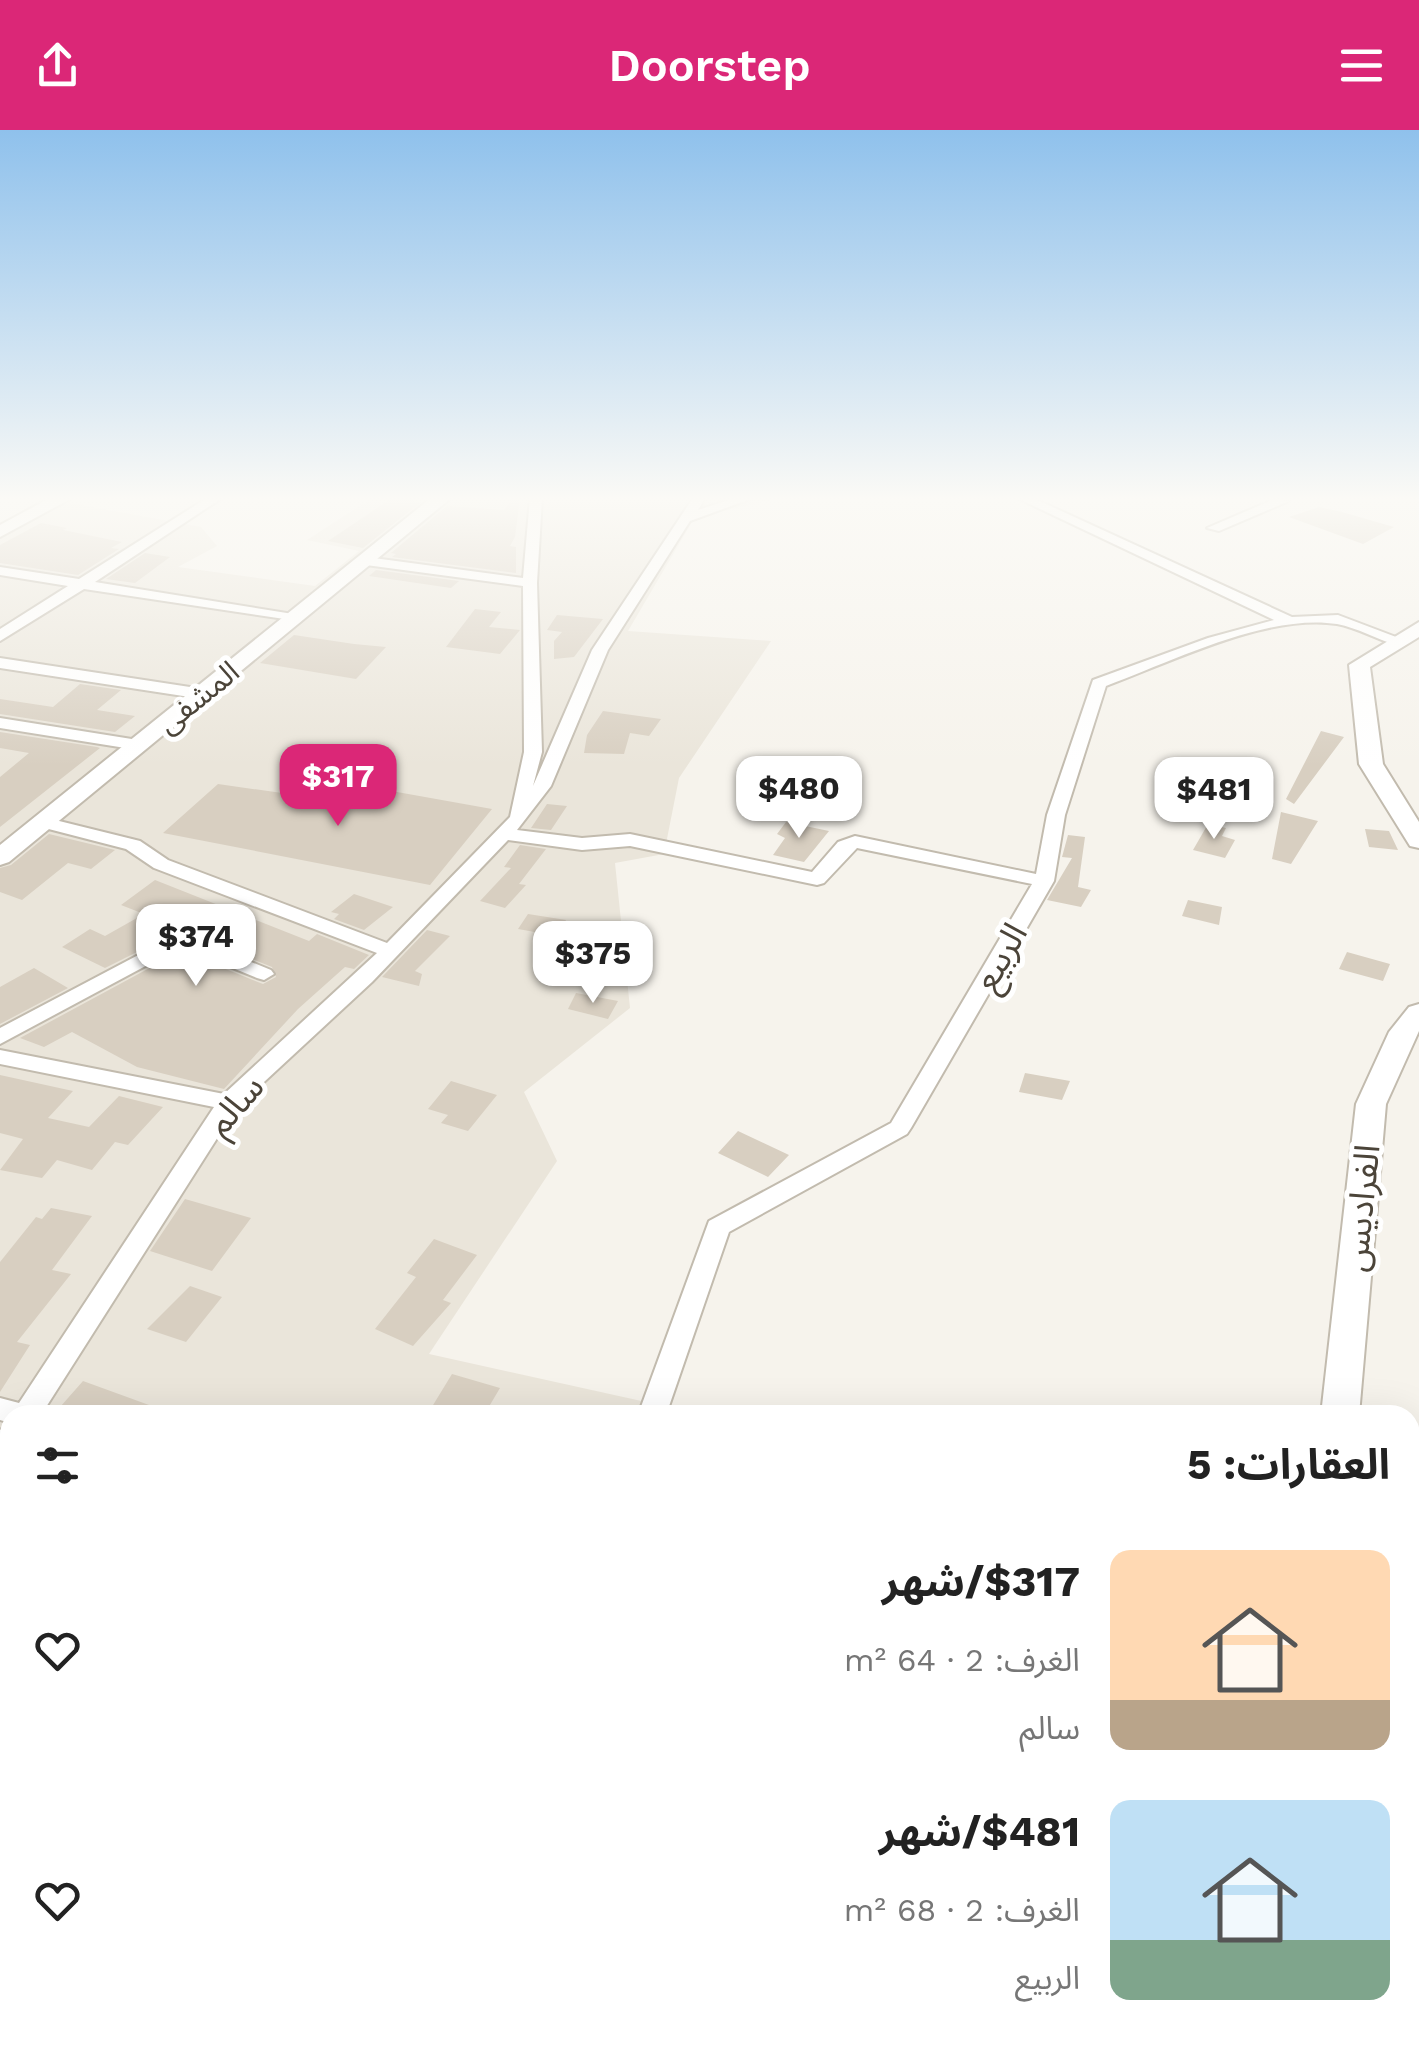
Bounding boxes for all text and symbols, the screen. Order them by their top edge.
icon: share [30,38,85,93]
icon: menu [1334,38,1389,93]
text: Doorstep [608,39,811,92]
street label: المشفى [150,654,246,740]
pin: $317 [279,744,397,829]
pin: $480 [740,756,858,841]
text: $317 [302,757,374,795]
pin: $481 [1155,757,1273,842]
text: $480 [758,769,840,807]
text: $481 [1176,770,1252,808]
pin: $374 [137,904,255,989]
street label: الربيع [964,916,1040,1001]
text: $374 [158,917,234,955]
pin: $375 [534,921,652,1006]
text: $375 [555,934,631,972]
street label: سالم [197,1066,277,1148]
street label: الفراديس [1333,1142,1389,1274]
icon: filters [30,1438,85,1493]
text: العقارات: 5 [1187,1440,1390,1489]
text: $317/شهر [882,1557,1080,1606]
icon: home [1190,1590,1310,1710]
icon: heart [30,1623,85,1678]
text: الغرف: 2 · 64 m² [844,1641,1080,1679]
text: سالم [1019,1709,1080,1747]
text: $481/شهر [879,1807,1080,1856]
icon: home [1190,1840,1310,1960]
icon: heart [30,1873,85,1928]
text: الغرف: 2 · 68 m² [844,1891,1080,1929]
text: الربيع [1015,1959,1080,1997]

